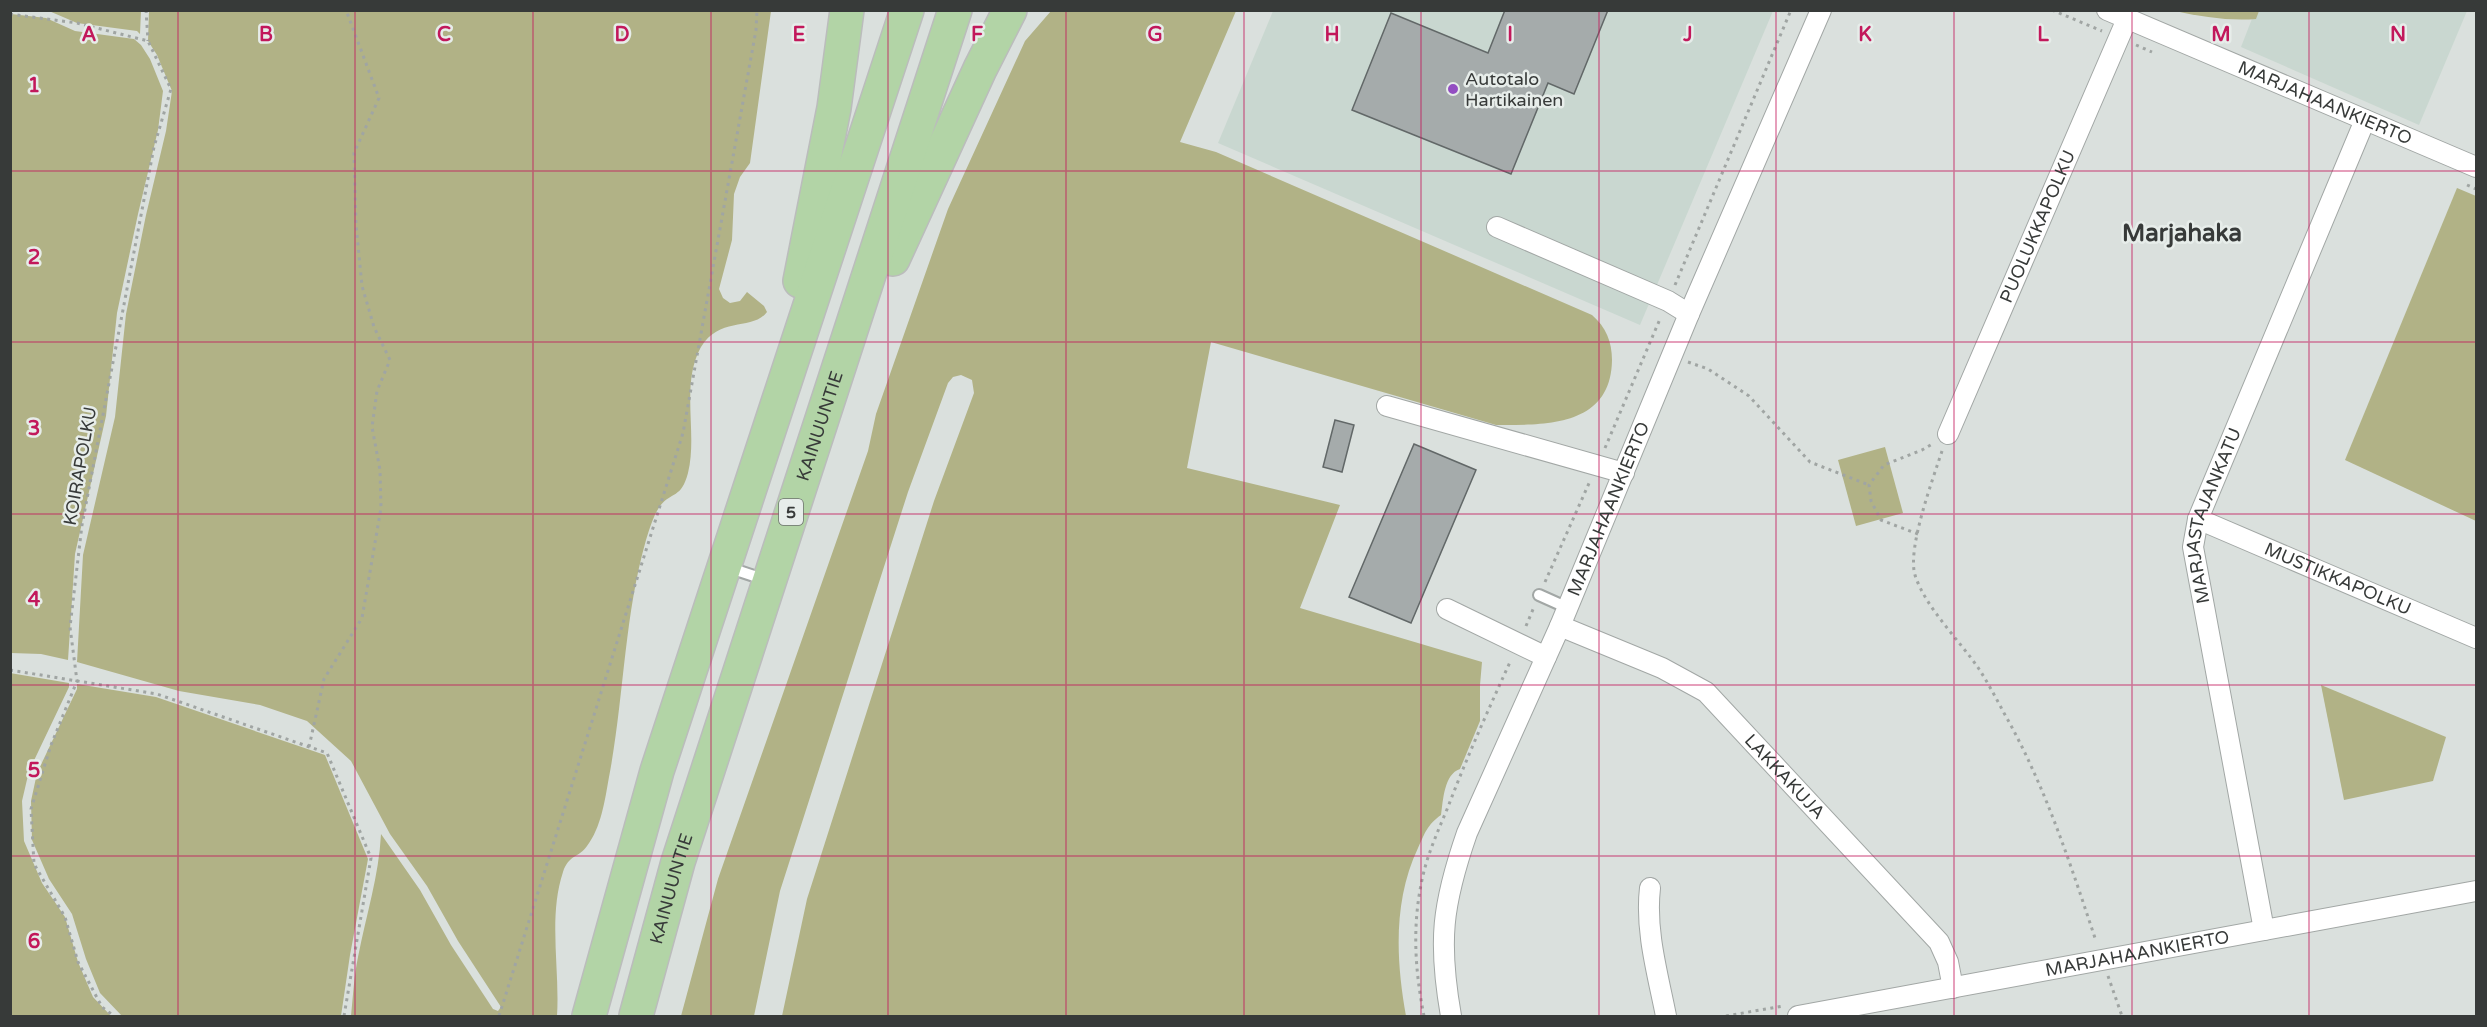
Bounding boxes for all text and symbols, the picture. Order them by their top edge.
text: A [82,23,97,47]
text: B [259,23,273,47]
text: C [437,23,451,47]
text: D [614,23,630,47]
text: E [793,23,806,47]
text: F [971,23,983,47]
text: G [1147,23,1163,47]
text: H [1324,23,1340,47]
text: I [1507,23,1513,47]
text: J [1682,23,1693,47]
text: K [1858,23,1872,47]
text: L [2037,23,2049,47]
text: M [2211,23,2231,47]
text: N [2390,23,2406,47]
street label: MARJAHAANKIERTO [2235,56,2415,149]
place label: Autotalo Hartikainen [1465,68,1563,111]
text: 1 [28,74,40,98]
marker: Autotalo Hartikainen [1446,82,1460,96]
street label: PUOLUKKAPOLKU [1995,147,2080,306]
district label: Marjahaka [2122,219,2242,248]
text: 2 [28,246,40,270]
street label: KAINUUNTIE [792,368,848,484]
street label: KOIRAPOLKU [59,405,101,527]
text: 3 [28,417,40,441]
street label: MARJAHAANKIERTO [1563,418,1654,599]
street label: MARJASTAJANKATU [2181,424,2246,606]
road number: 5 [779,499,803,525]
street label: MUSTIKKAPOLKU [2261,538,2415,620]
text: 4 [28,588,41,612]
street label: LAKKAKUJA [1740,729,1830,824]
text: 5 [28,759,40,783]
street label: KAINUUNTIE [645,831,698,947]
street label: MARJAHAANKIERTO [2043,926,2231,981]
text: 6 [28,930,40,954]

